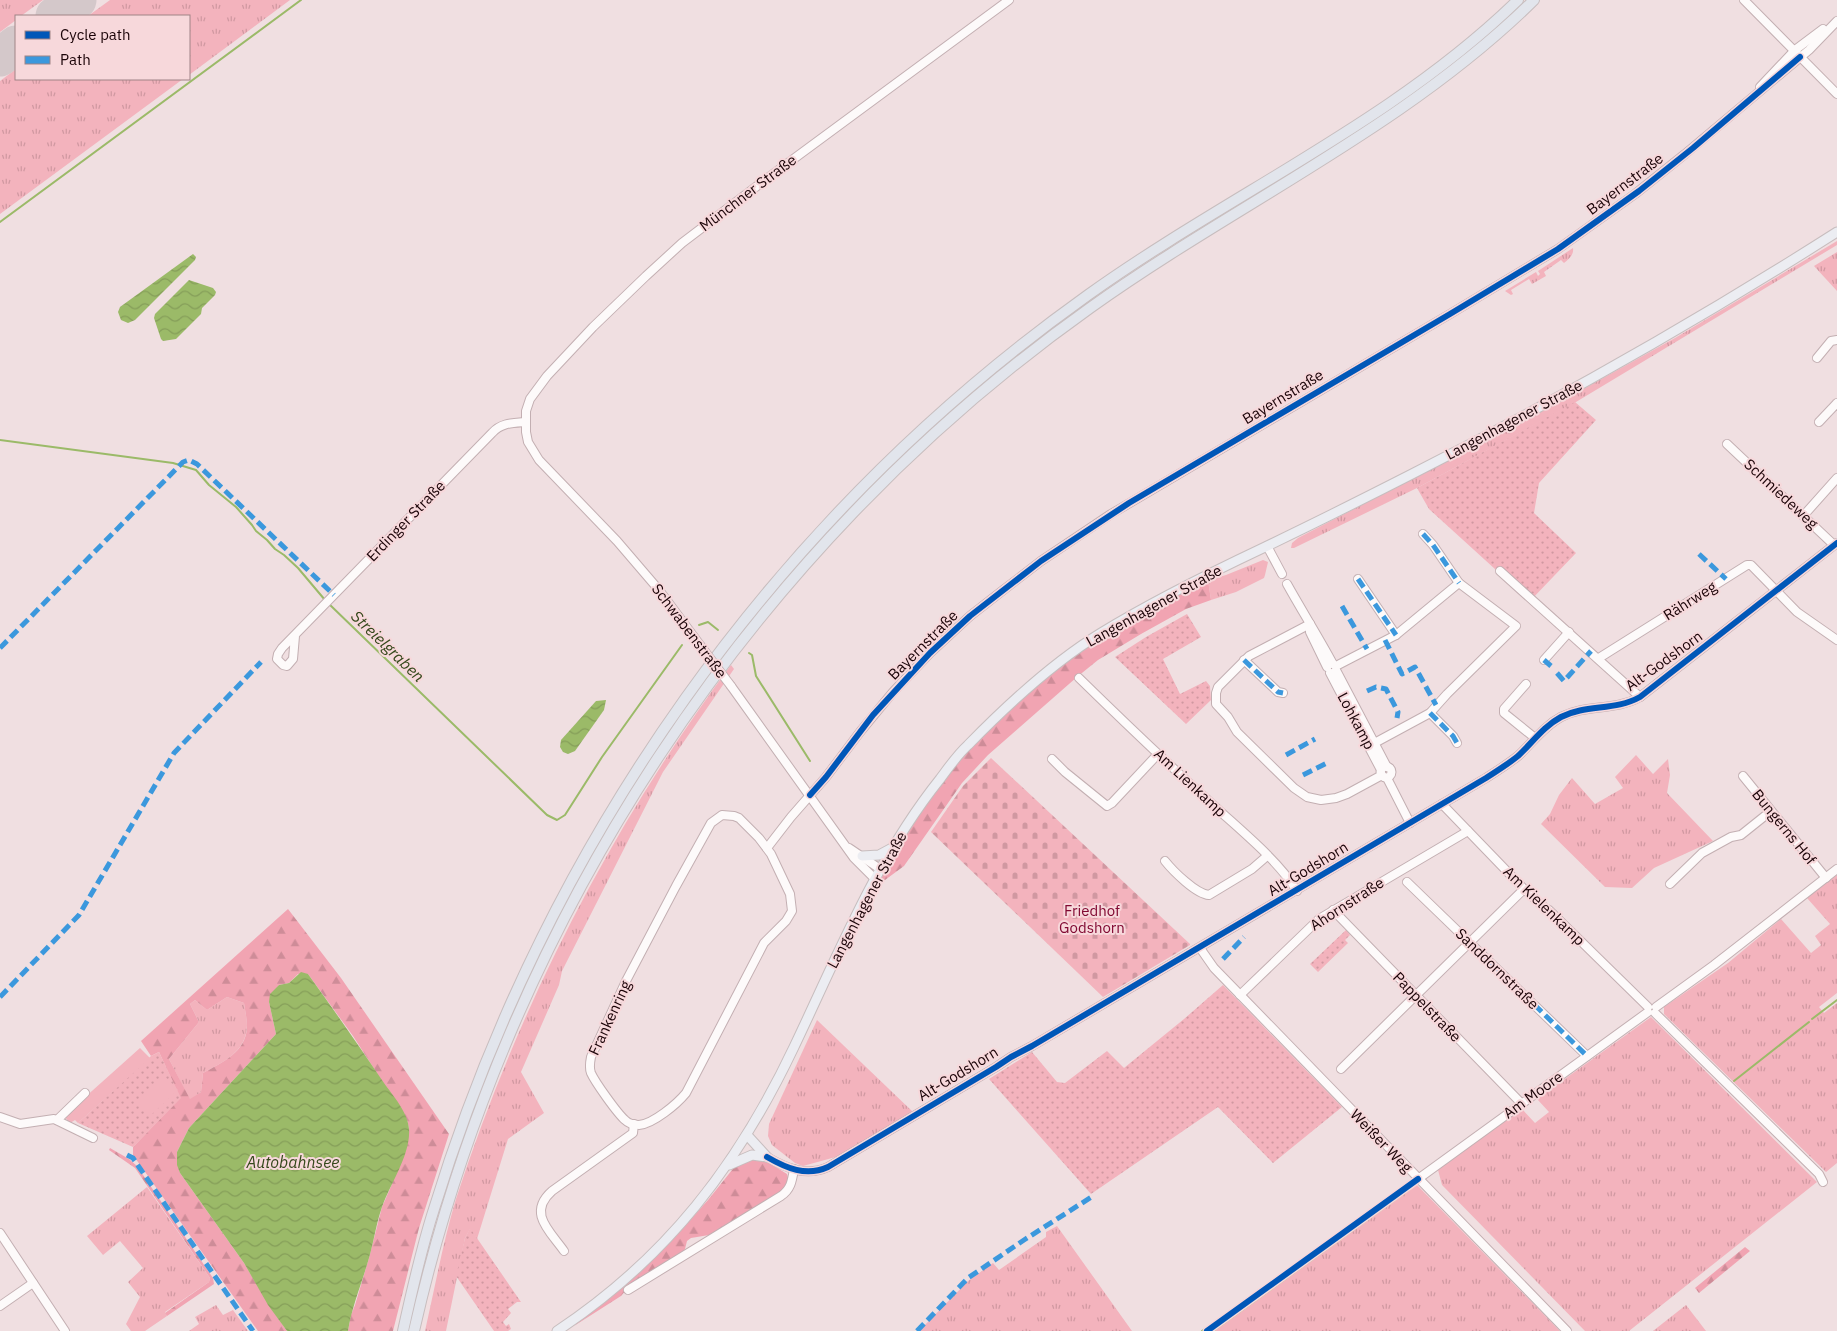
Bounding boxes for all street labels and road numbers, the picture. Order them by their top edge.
street label: Bayernstraße [1583,149,1667,219]
street label: Münchner Straße [696,150,800,235]
street label: Bayernstraße [1239,365,1327,428]
street label: Langenhagener Straße [1442,375,1585,464]
street label: Schmiedeweg [1740,455,1822,533]
street label: Erdinger Straße [362,476,449,565]
street label: Langenhagener Straße [1083,560,1225,651]
street label: Rährweg [1660,577,1720,624]
street label: Schwabenstraße [648,580,731,682]
street label: Bayernstraße [884,606,962,684]
street label: Alt-Godshorn [1621,626,1706,695]
street label: Lohkamp [1334,689,1379,753]
street label: Am Lienkamp [1150,744,1230,821]
street label: Bungerns Hof [1748,785,1821,868]
street label: Langenhagener Straße [822,828,911,971]
street label: Alt-Godshorn [1264,837,1351,900]
street label: Am Kielenkamp [1500,862,1589,949]
street label: Ahornstraße [1306,873,1387,935]
street label: Sanddornstraße [1452,924,1543,1013]
street label: Pappelstraße [1389,968,1466,1046]
street label: Frankenring [584,977,635,1058]
street label: Alt-Godshorn [914,1042,1001,1105]
street label: Am Moore [1499,1067,1566,1123]
street label: Weißer Weg [1346,1105,1416,1177]

